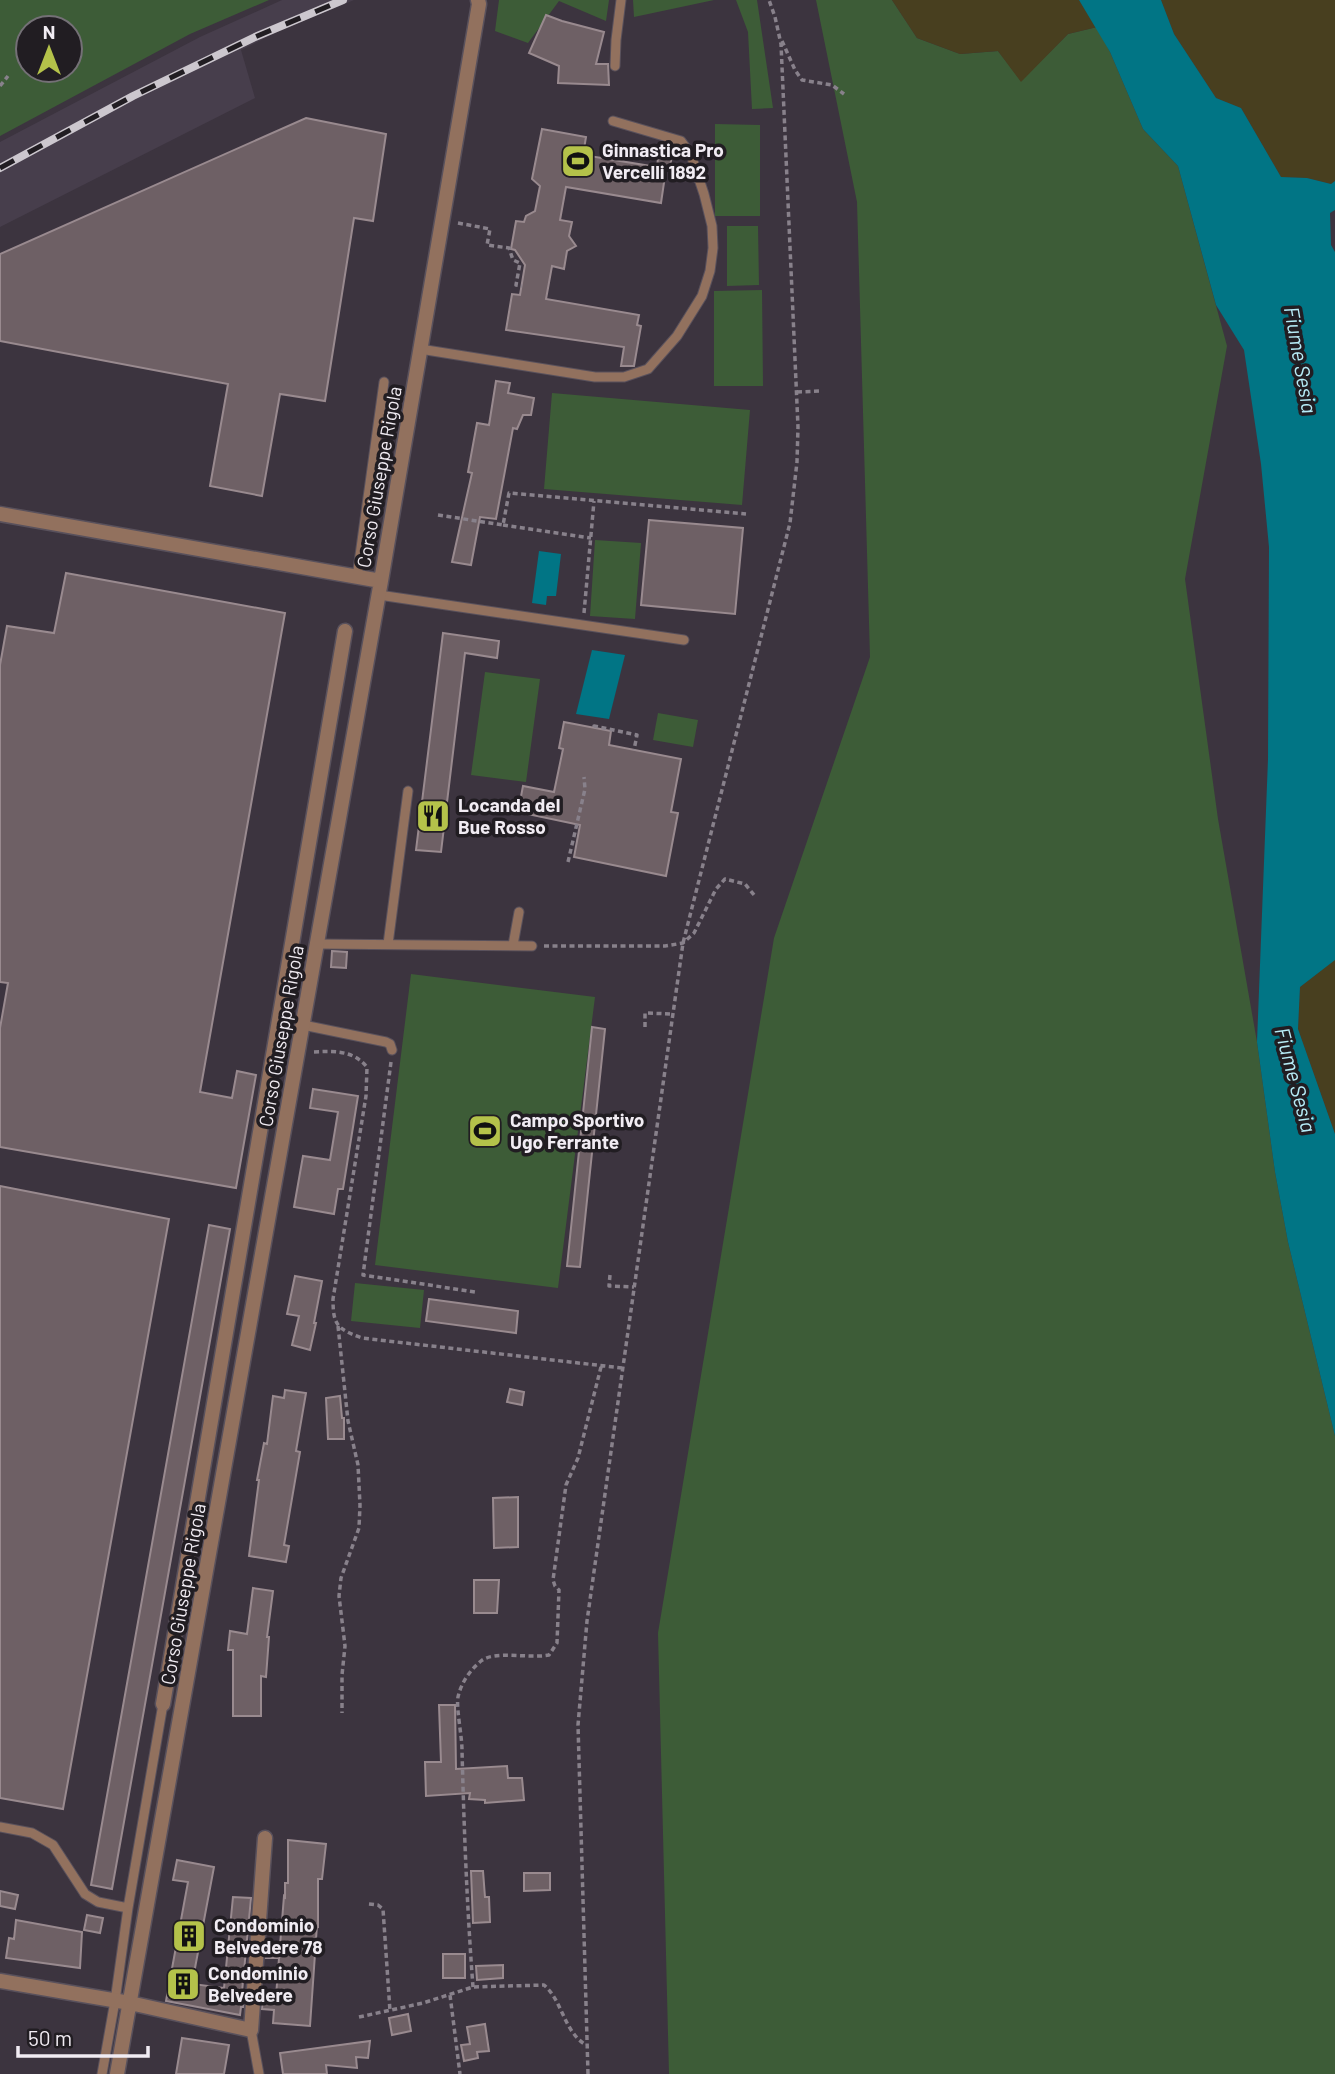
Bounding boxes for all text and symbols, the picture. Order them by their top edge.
north arrow [14,14,84,84]
text: N [43,20,55,43]
place label: Ginnastica Pro Vercelli 1892 [602,138,724,183]
sports icon: Ginnastica Pro Vercelli 1892 [559,142,597,180]
water label: Fiume Sesia [1280,304,1323,415]
street label: Corso Giuseppe Rigola [351,384,406,569]
place label: Locanda del Bue Rosso [458,793,560,838]
restaurant icon: Locanda del Bue Rosso [414,797,452,835]
street label: Corso Giuseppe Rigola [253,943,308,1128]
water label: Fiume Sesia [1270,1024,1323,1135]
place label: Campo Sportivo Ugo Ferrante [510,1108,644,1153]
sports icon: Campo Sportivo Ugo Ferrante [466,1112,504,1150]
street label: Corso Giuseppe Rigola [155,1501,210,1686]
place label: Condominio Belvedere 78 [214,1913,322,1958]
building icon: Condominio Belvedere 78 [170,1917,208,1955]
place label: Condominio Belvedere [208,1961,308,2006]
building icon: Condominio Belvedere [164,1965,202,2003]
scale bar [18,2014,147,2058]
text: 50 m [28,2025,72,2050]

